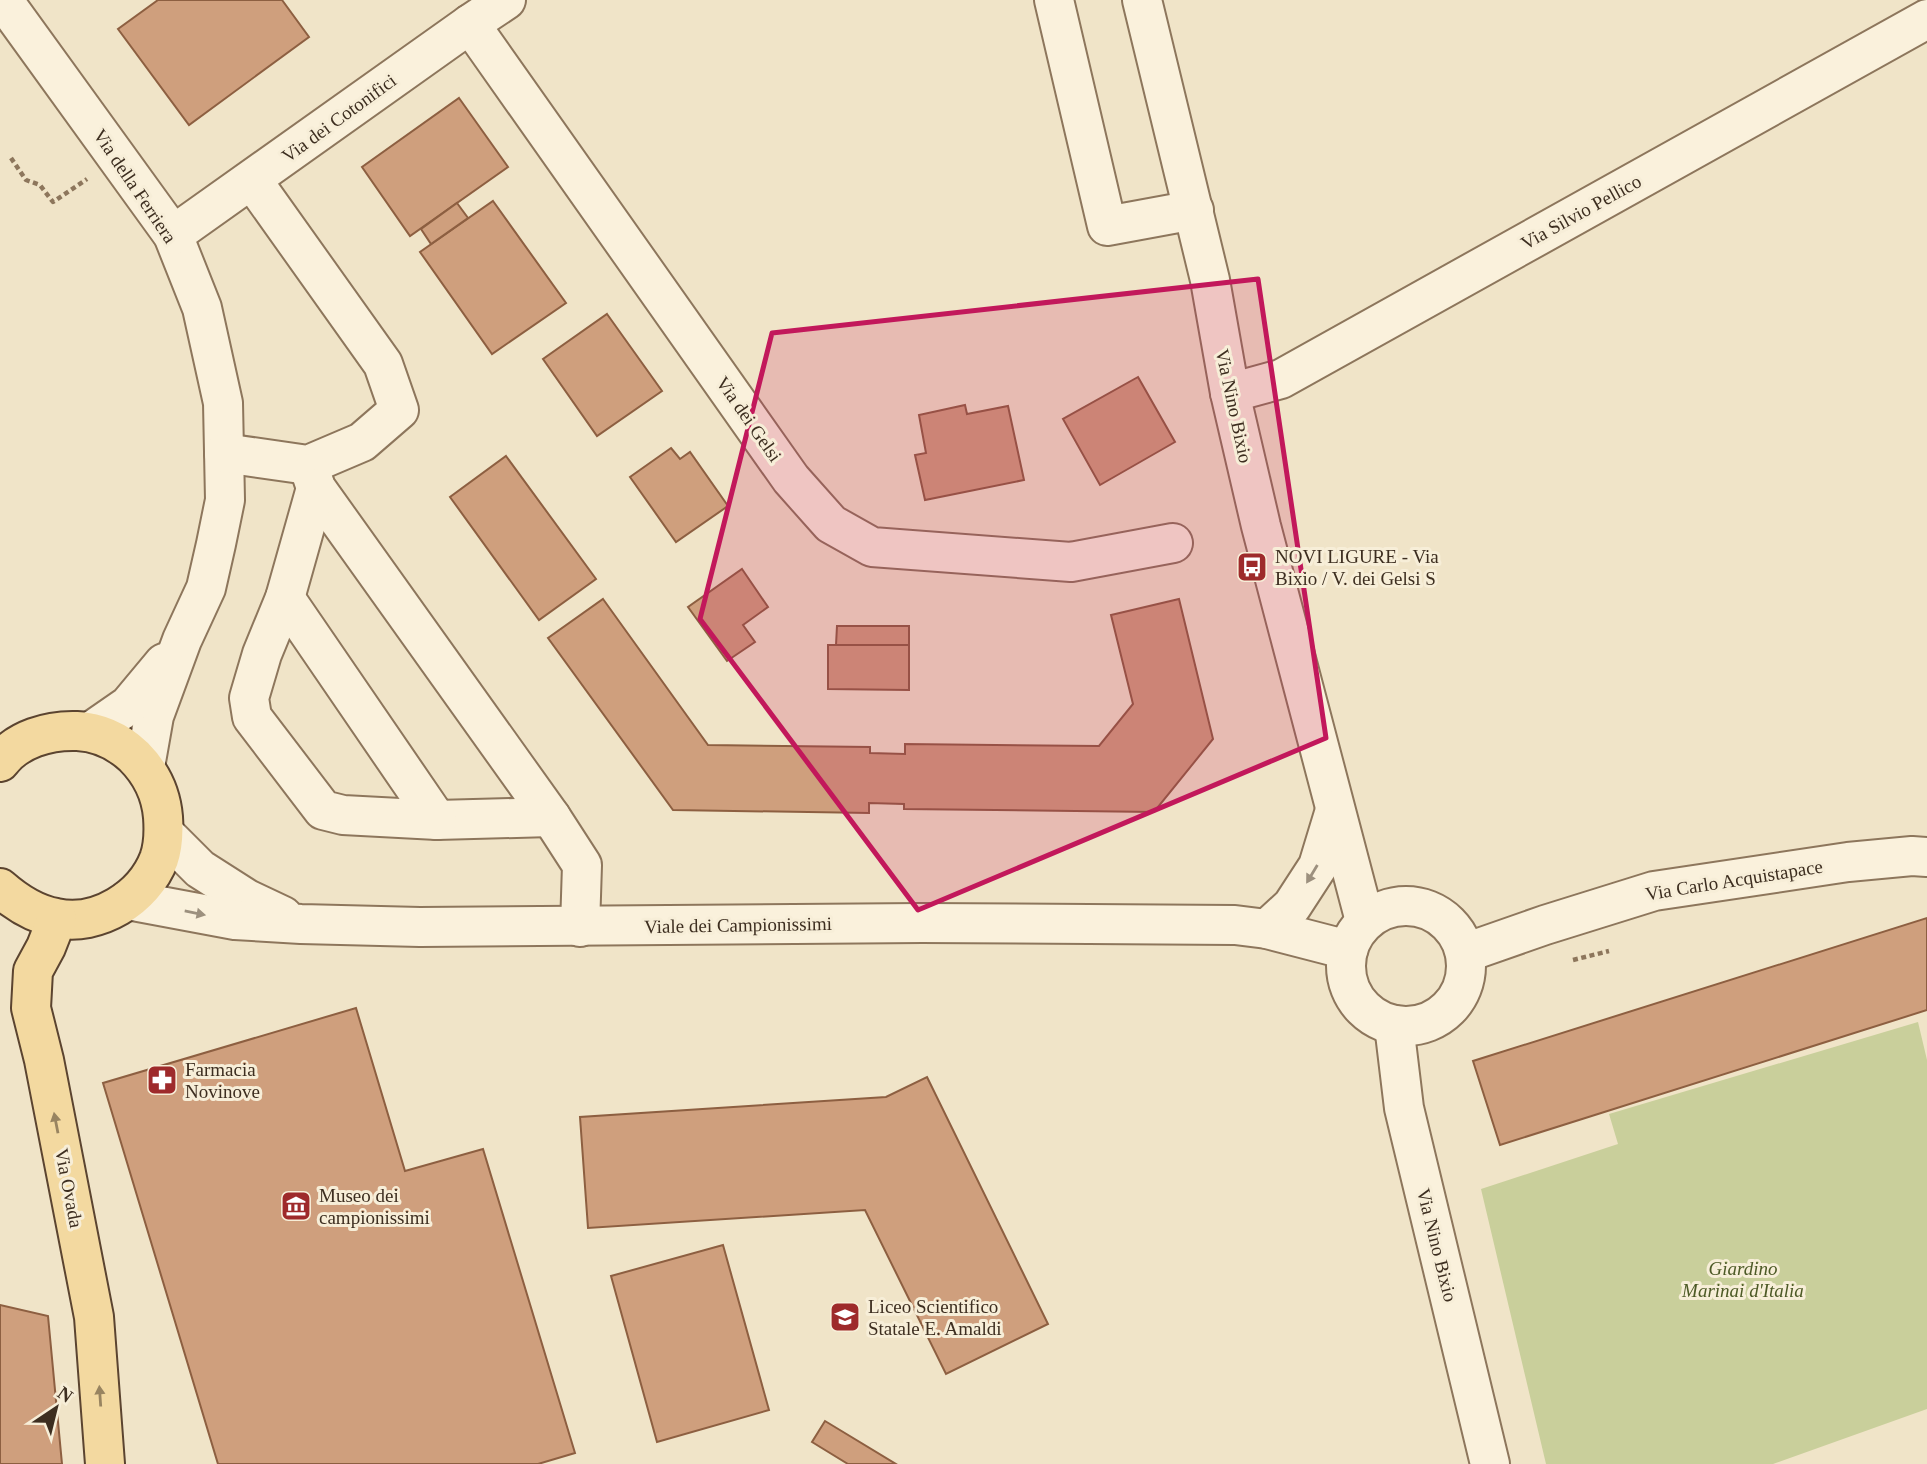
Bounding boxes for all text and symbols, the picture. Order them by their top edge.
street label: Via dei Cotonifici [278,70,400,166]
street label: Via della Ferriera [89,125,181,247]
street label: Via Silvio Pellico [1517,170,1645,254]
street label: Via Nino Bixio [1212,347,1256,465]
street label: Via dei Gelsi [712,372,786,466]
place label: NOVI LIGURE - Via Bixio / V. dei Gelsi S [1275,546,1439,589]
bus stop icon: NOVI LIGURE - Via Bixio / V. dei Gelsi S [1235,550,1269,584]
street label: Via Carlo Acquistapace [1644,856,1824,904]
one-way arrow [1306,865,1318,884]
one-way arrow [184,907,206,918]
street label: Viale dei Campionissimi [644,913,832,937]
place label: Farmacia Novinove [185,1059,260,1102]
pharmacy icon: Farmacia Novinove [145,1063,179,1097]
one-way arrow [51,1112,62,1134]
street label: Via Ovada [51,1146,87,1230]
place label: Museo dei campionissimi [319,1185,430,1228]
street label: Via Nino Bixio [1413,1186,1461,1304]
museum icon: Museo dei campionissimi [279,1189,313,1223]
park label: Giardino Marinai d'Italia [1681,1258,1804,1301]
place label: Liceo Scientifico Statale E. Amaldi [868,1296,1002,1339]
school or university icon: Liceo Scientifico Statale E. Amaldi [828,1300,862,1334]
north arrow [21,1373,91,1443]
text: N [54,1382,77,1407]
one-way arrow [94,1385,105,1407]

